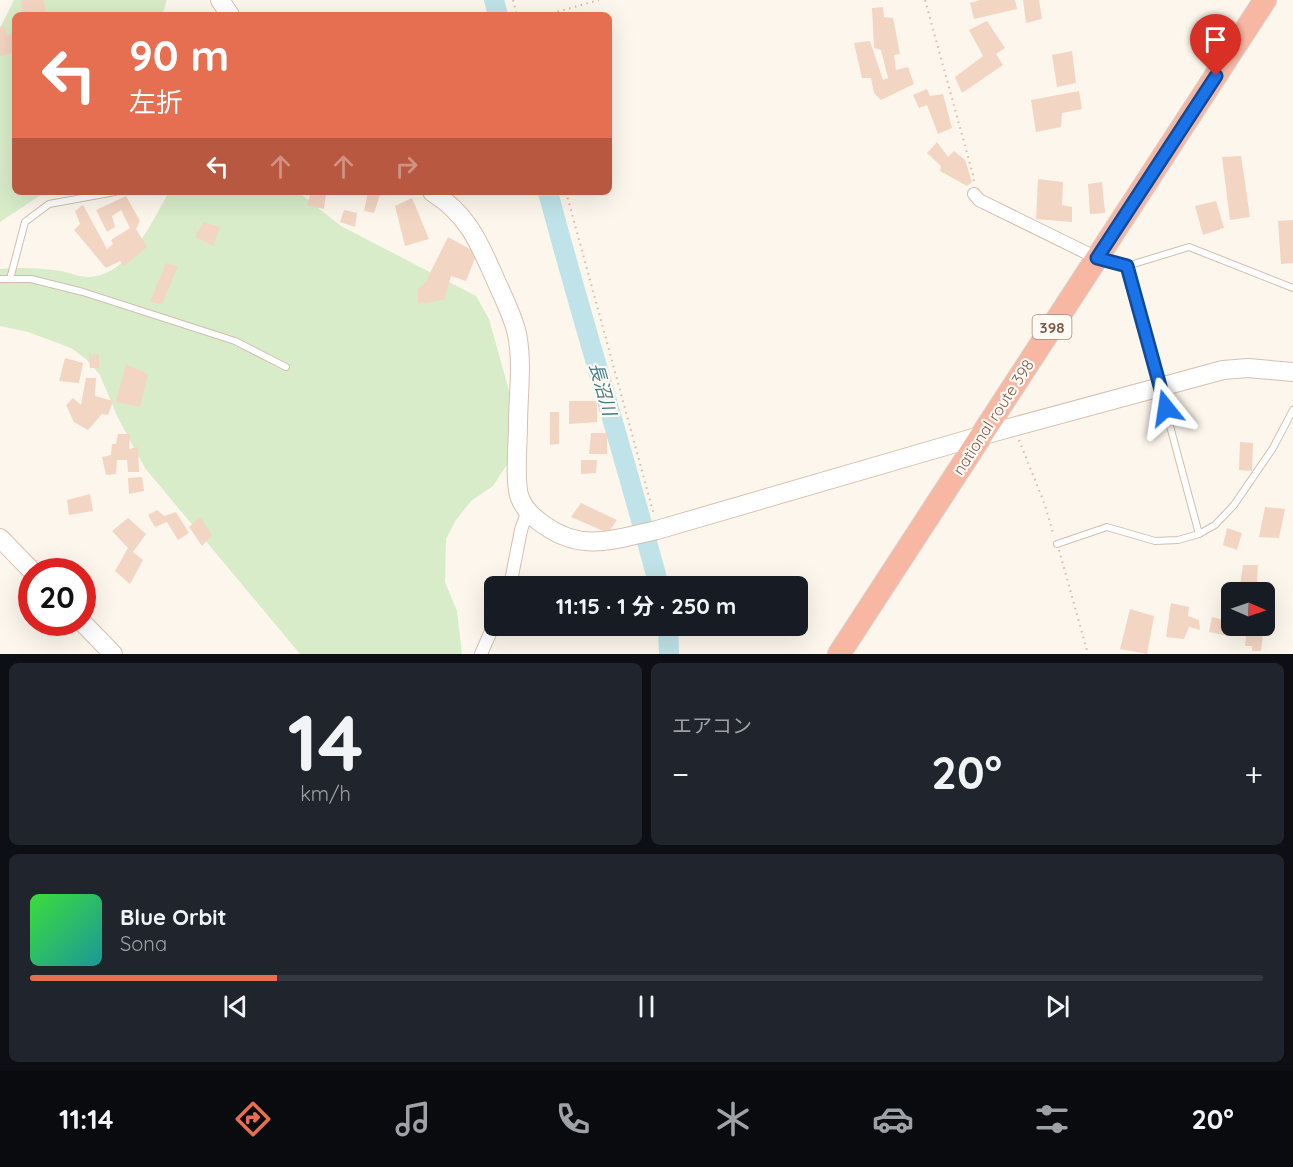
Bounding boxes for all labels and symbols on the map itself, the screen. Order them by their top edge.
pin [1190,14,1241,76]
road number: 398 [1032,315,1072,339]
street label: national route 398 [948,355,1038,479]
water label: 長沼川 [585,360,622,420]
position arrow [1134,376,1198,440]
speed limit sign: 20 [18,558,96,636]
north arrow [1221,582,1275,636]

